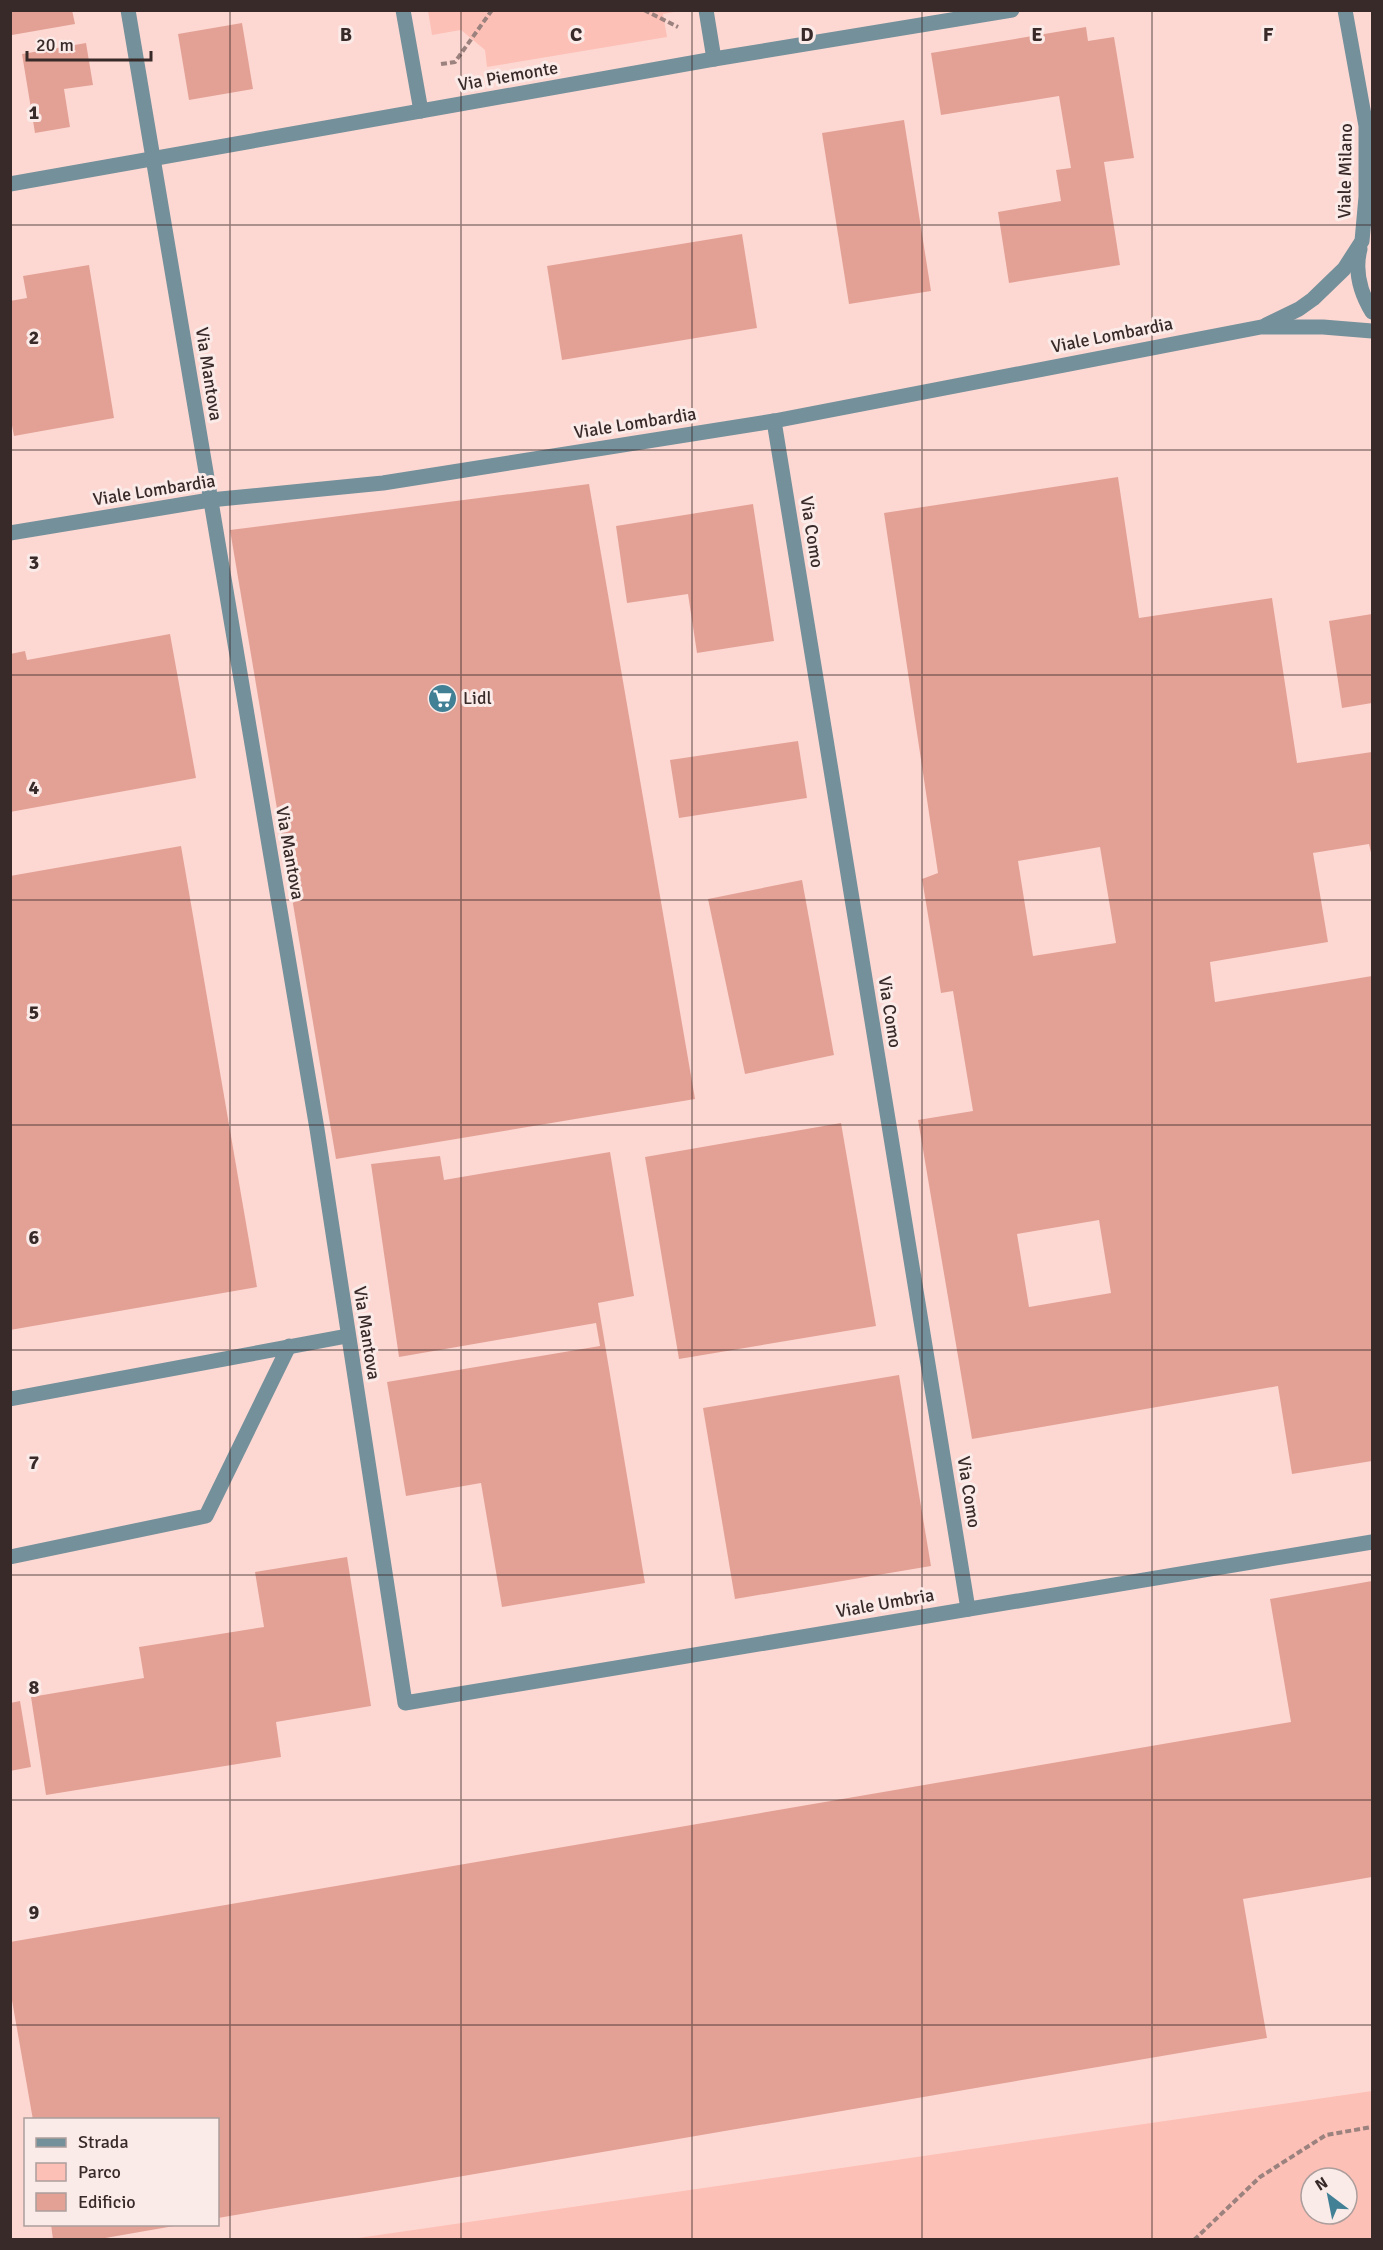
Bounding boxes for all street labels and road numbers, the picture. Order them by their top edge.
street label: Via Piemonte [456,56,560,96]
street label: Viale Milano [1333,123,1357,219]
street label: Viale Lombardia [1049,312,1175,358]
street label: Via Mantova [191,326,227,422]
street label: Viale Lombardia [572,402,698,444]
street label: Viale Lombardia [91,469,217,511]
street label: Via Como [795,495,829,569]
street label: Via Mantova [271,805,309,901]
street label: Via Como [873,975,907,1049]
street label: Via Mantova [349,1285,385,1381]
street label: Via Como [952,1455,986,1529]
street label: Viale Umbria [834,1584,936,1622]

